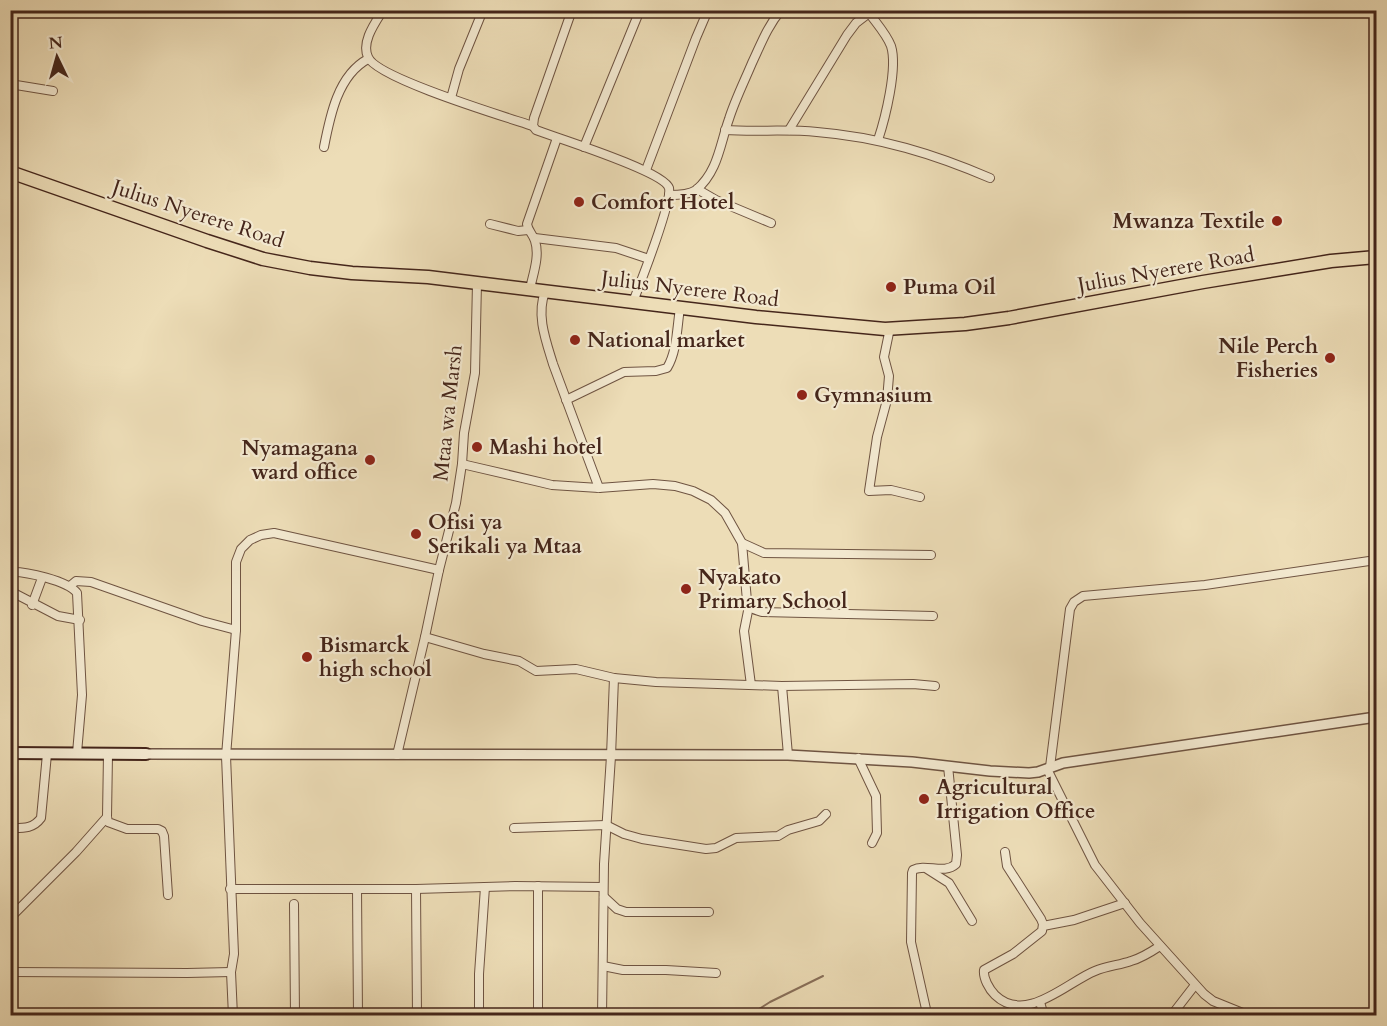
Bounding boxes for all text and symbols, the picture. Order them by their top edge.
north arrow [27,27,87,87]
text: N [48,31,64,55]
street label: Julius Nyerere Road [106,172,288,255]
place label: Comfort Hotel [591,188,734,217]
marker: Comfort Hotel [572,195,586,209]
place label: Mwanza Textile [1112,207,1265,236]
marker: Mwanza Textile [1270,214,1284,228]
street label: Julius Nyerere Road [1072,240,1257,300]
street label: Julius Nyerere Road [597,263,781,314]
place label: Puma Oil [903,273,996,302]
marker: Puma Oil [884,280,898,294]
place label: National market [587,326,745,355]
place label: Nile Perch Fisheries [1218,332,1318,385]
marker: National market [568,333,582,347]
street label: Mtaa wa Marsh [426,343,470,483]
marker: Nile Perch Fisheries [1323,351,1337,365]
place label: Gymnasium [814,381,933,410]
marker: Gymnasium [795,388,809,402]
place label: Mashi hotel [489,433,602,462]
place label: Nyamagana ward office [241,434,359,487]
marker: Mashi hotel [470,440,484,454]
marker: Nyamagana ward office [363,453,377,467]
place label: Ofisi ya Serikali ya Mtaa [428,508,582,561]
marker: Ofisi ya Serikali ya Mtaa [409,527,423,541]
place label: Nyakato Primary School [698,563,847,616]
marker: Nyakato Primary School [679,582,693,596]
place label: Bismarck high school [319,631,432,684]
marker: Bismarck high school [300,650,314,664]
place label: Agricultural Irrigation Office [936,773,1095,826]
marker: Agricultural Irrigation Office [917,792,931,806]

